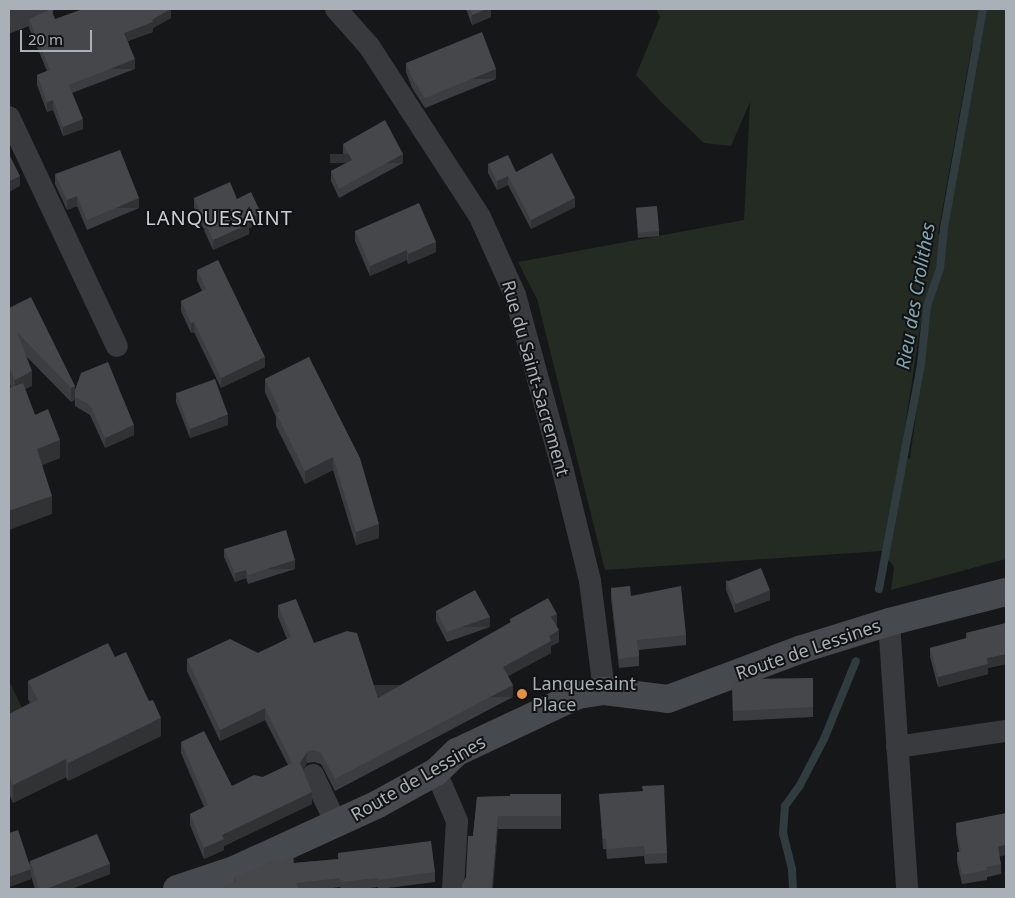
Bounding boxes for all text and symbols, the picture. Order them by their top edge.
scale bar [22,20,95,52]
text: 20 m [28,29,63,49]
district label: LANQUESAINT [144,205,294,229]
water label: Rieu des Crolithes [892,221,940,371]
street label: Rue du Saint-Sacrement [498,278,574,478]
street label: Route de Lessines [733,614,883,684]
place label: Lanquesaint Place [532,673,636,716]
marker: Lanquesaint Place [516,688,528,700]
street label: Route de Lessines [347,731,489,825]

